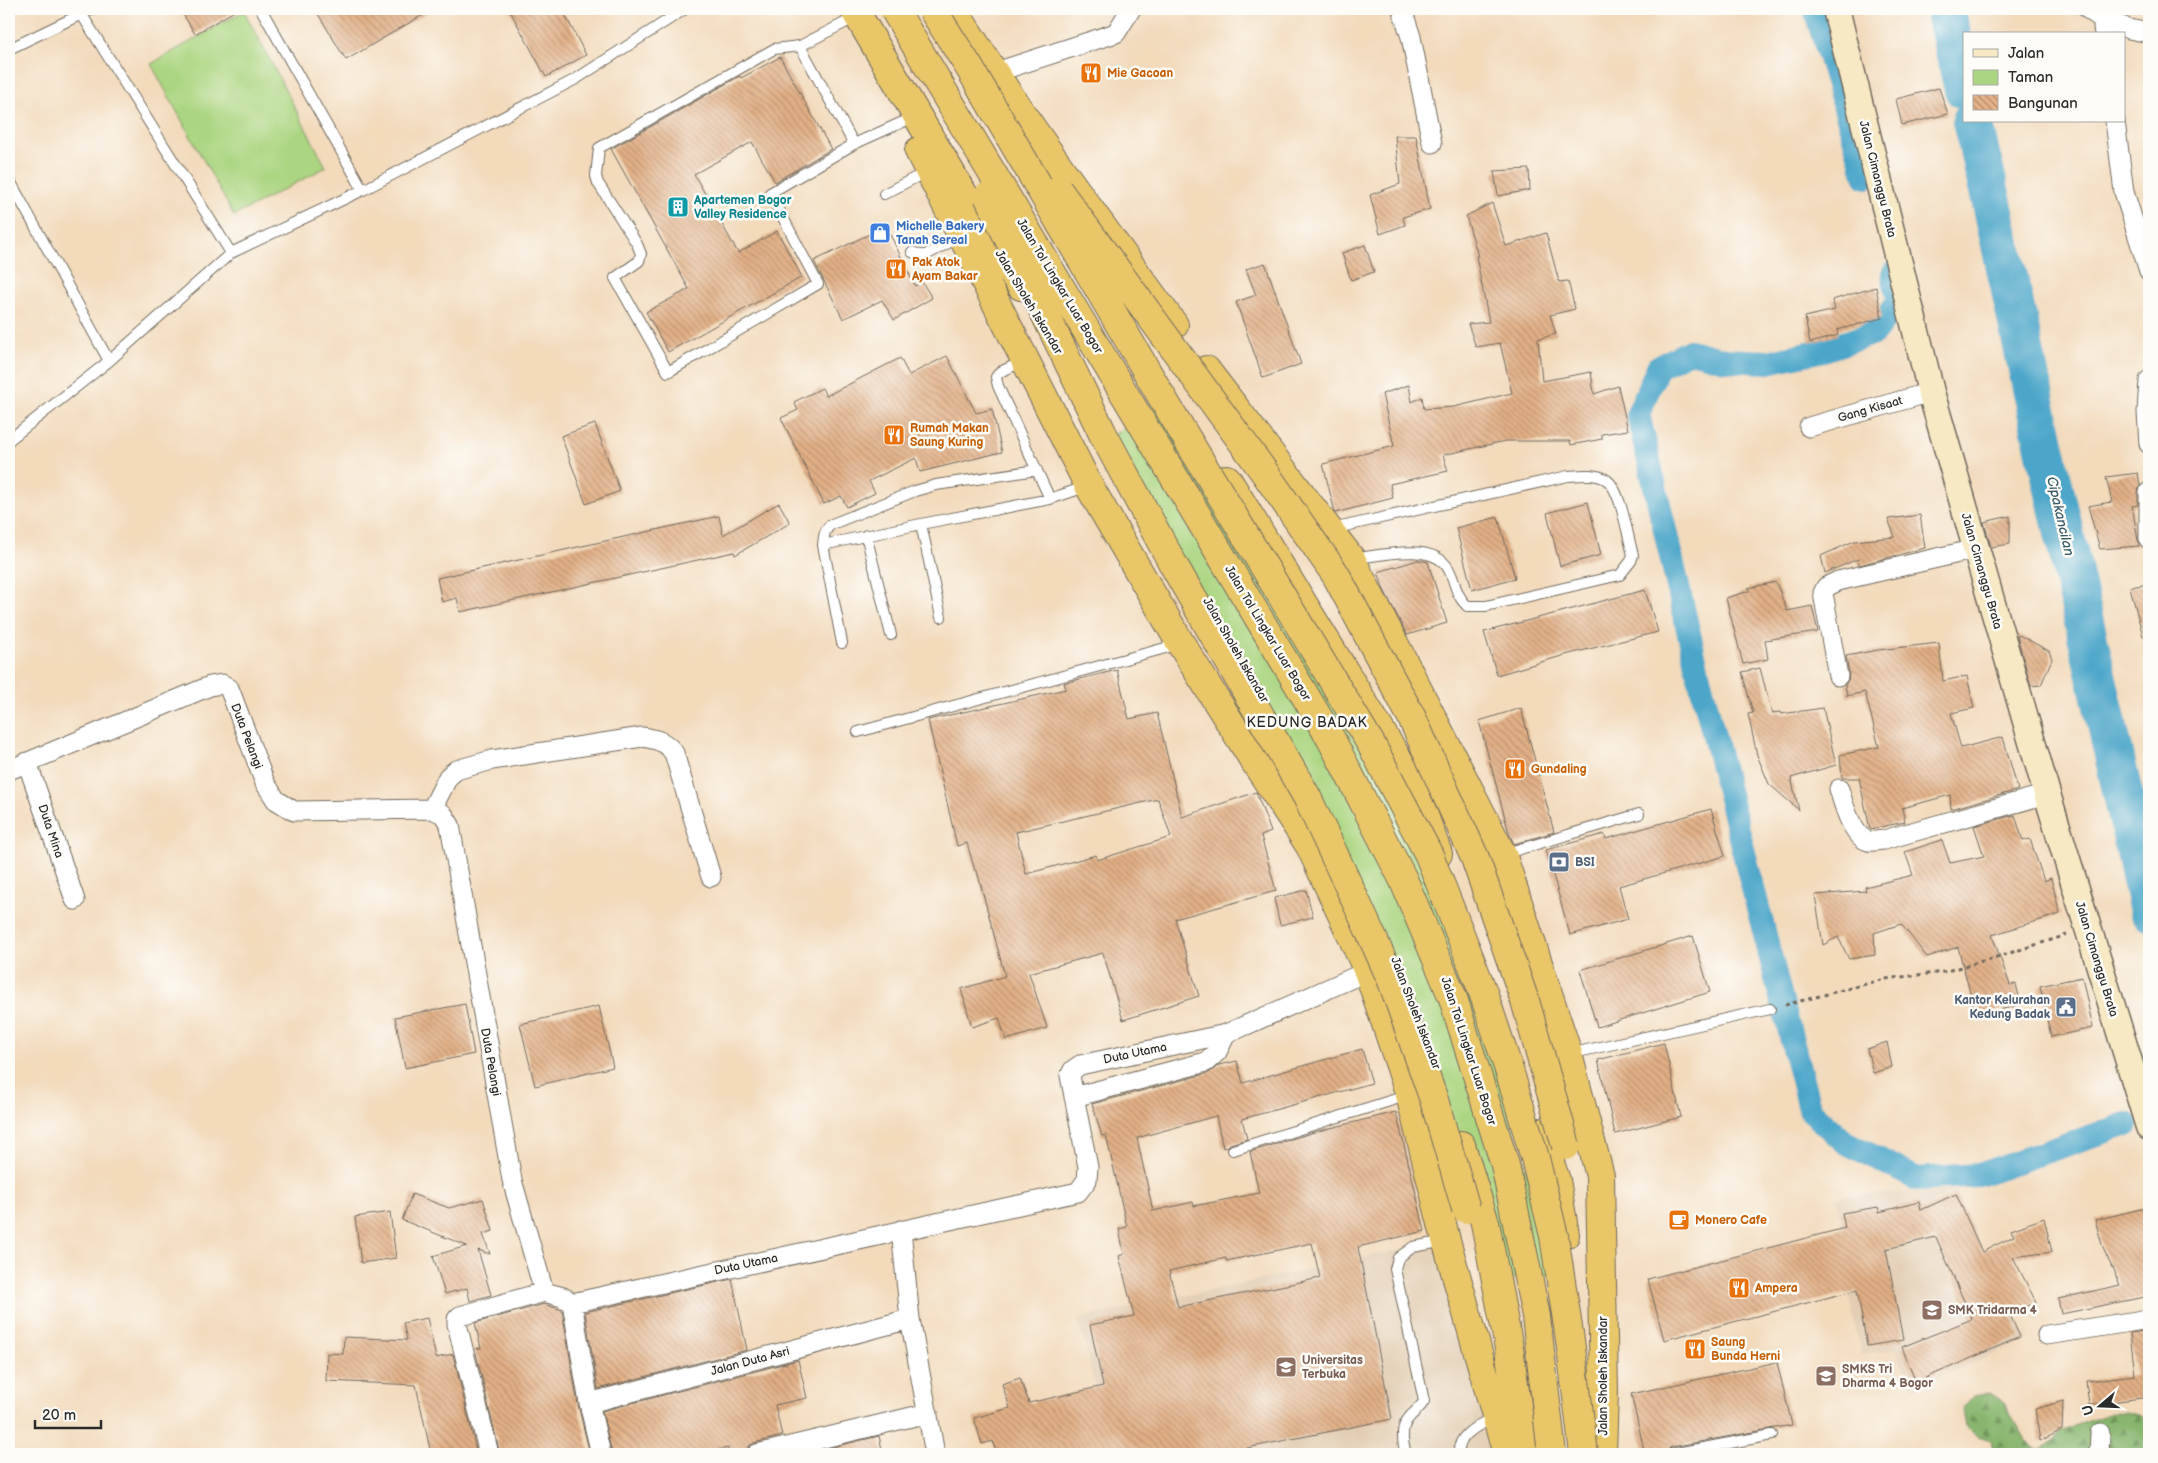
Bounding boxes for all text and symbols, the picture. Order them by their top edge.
legend [1963,32,2126,122]
text: Jalan [2008,44,2044,63]
restaurant icon: Mie Gacoan [1079,61,1103,85]
place label: Mie Gacoan [1107,66,1173,81]
text: Taman [2008,68,2053,87]
text: Bangunan [2008,94,2078,113]
street label: Jalan Cimanggu Brata [1856,119,1899,239]
place label: Apartemen Bogor Valley Residence [693,193,792,222]
building icon: Apartemen Bogor Valley Residence [666,195,690,219]
street label: Jalan Tol Lingkar Luar Bogor [1013,216,1106,357]
place label: Michelle Bakery Tanah Sereal [896,219,985,248]
shop icon: Michelle Bakery Tanah Sereal [868,221,892,245]
street label: Jalan Sholeh Iskandar [991,247,1066,358]
place label: Pak Atok Ayam Bakar [911,255,978,284]
restaurant icon: Pak Atok Ayam Bakar [884,257,908,281]
street label: Gang Kisaat [1836,393,1904,426]
place label: Rumah Makan Saung Kuring [910,421,989,450]
restaurant icon: Rumah Makan Saung Kuring [882,423,906,447]
water label: Cipakancilan [2043,475,2078,558]
street label: Jalan Cimanggu Brata [1958,511,2005,631]
street label: Jalan Tol Lingkar Luar Bogor [1221,563,1314,704]
street label: Jalan Sholeh Iskandar [1199,595,1272,706]
street label: Duta Pelangi [227,701,266,771]
district label: KEDUNG BADAK [1246,714,1368,731]
restaurant icon: Gundaling [1503,757,1527,781]
place label: Gundaling [1531,762,1587,777]
street label: Duta Mina [34,802,67,860]
bank icon: BSI [1547,850,1571,874]
place label: BSI [1575,855,1595,870]
street label: Jalan Cimanggu Brata [2072,900,2121,1019]
street label: Jalan Sholeh Iskandar [1387,955,1444,1072]
street label: Jalan Tol Lingkar Luar Bogor [1437,975,1500,1128]
place label: Kantor Kelurahan Kedung Badak [1954,993,2051,1022]
public building icon: Kantor Kelurahan Kedung Badak [2054,995,2078,1019]
street label: Duta Pelangi [477,1027,504,1097]
street label: Duta Utama [1102,1039,1168,1068]
cafe icon: Monero Cafe [1667,1208,1691,1232]
place label: Monero Cafe [1695,1213,1767,1228]
street label: Duta Utama [713,1250,779,1279]
restaurant icon: Ampera [1727,1276,1751,1300]
place label: Ampera [1754,1281,1798,1296]
school or university icon: SMK Tridarma 4 [1920,1298,1944,1322]
place label: SMK Tridarma 4 [1948,1303,2037,1318]
street label: Jalan Sholeh Iskandar [1596,1316,1611,1436]
place label: Saung Bunda Herni [1711,1335,1780,1364]
restaurant icon: Saung Bunda Herni [1683,1337,1707,1361]
street label: Jalan Duta Asri [709,1344,791,1379]
place label: Universitas Terbuka [1302,1353,1363,1382]
school or university icon: Universitas Terbuka [1274,1355,1298,1379]
place label: SMKS Tri Dharma 4 Bogor [1842,1362,1933,1391]
school or university icon: SMKS Tri Dharma 4 Bogor [1814,1364,1838,1388]
north arrow [2076,1380,2126,1430]
scale bar [35,1398,101,1430]
text: U [2079,1403,2098,1418]
text: 20 m [42,1406,76,1425]

